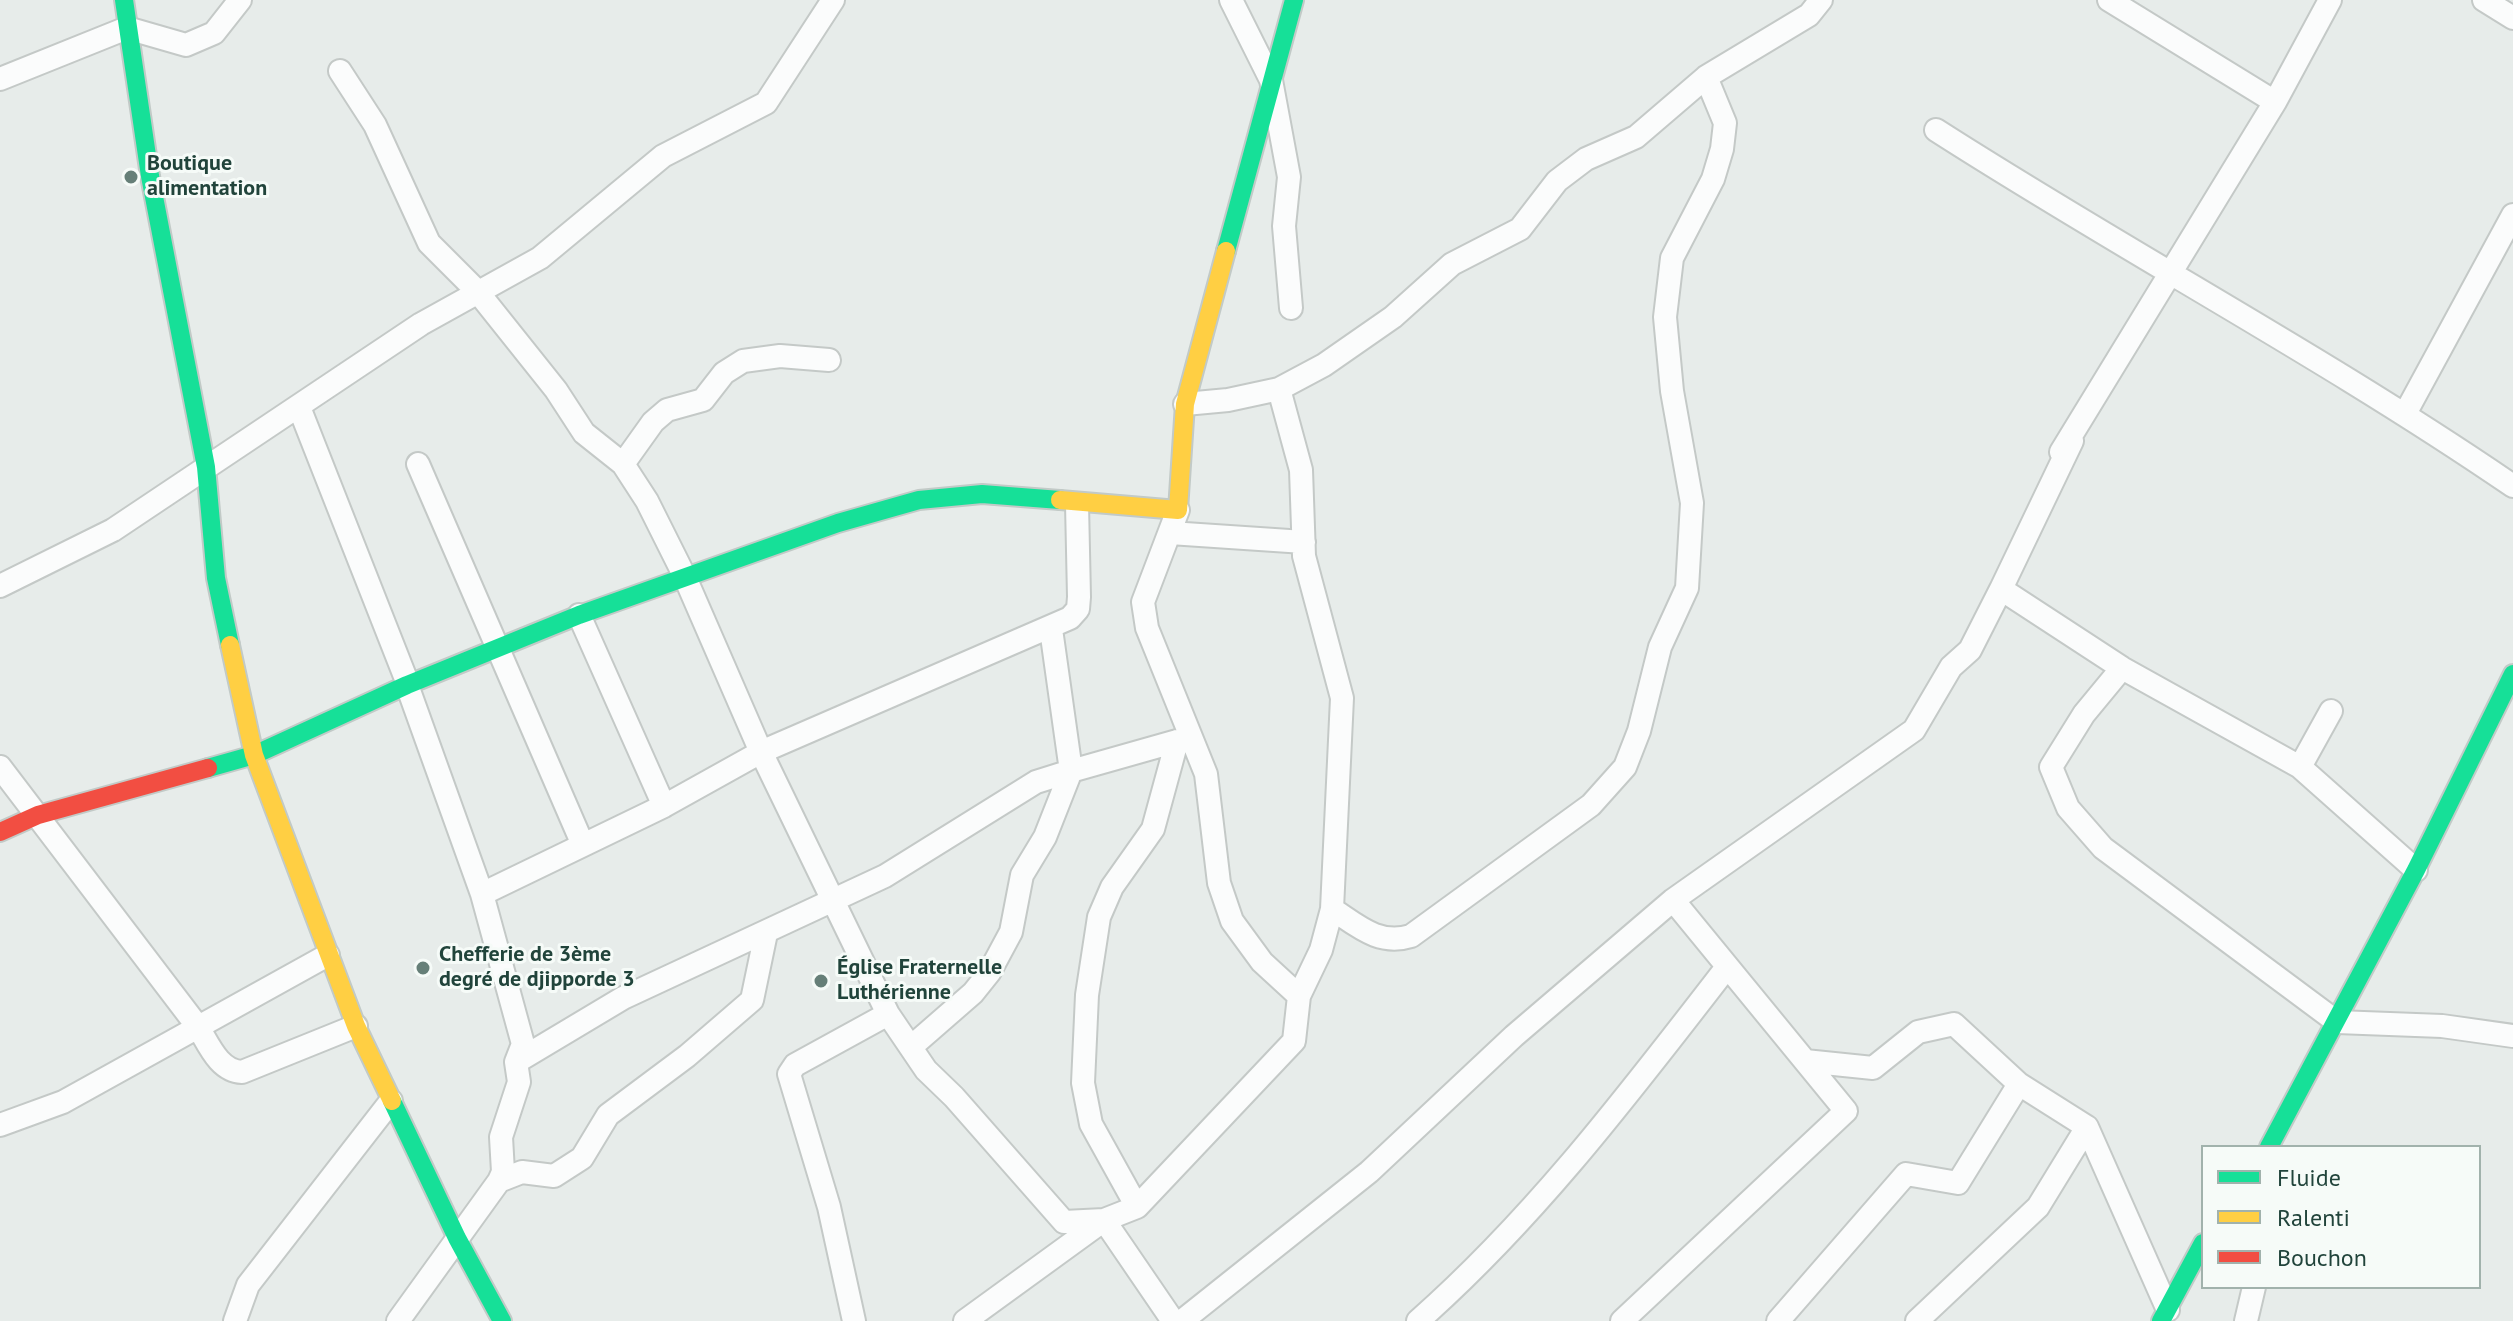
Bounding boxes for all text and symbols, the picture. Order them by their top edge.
place label: Boutique alimentation [147,151,267,202]
marker: Boutique alimentation [122,168,140,186]
place label: Chefferie de 3ème degré de djipporde 3 [439,942,635,994]
place label: Église Fraternelle Luthérienne [837,955,1002,1006]
marker: Chefferie de 3ème degré de djipporde 3 [414,959,432,977]
marker: Église Fraternelle Luthérienne [812,972,830,990]
legend [2201,1145,2481,1289]
text: Fluide [2277,1162,2341,1193]
text: Ralenti [2277,1202,2350,1233]
text: Bouchon [2277,1242,2367,1273]

